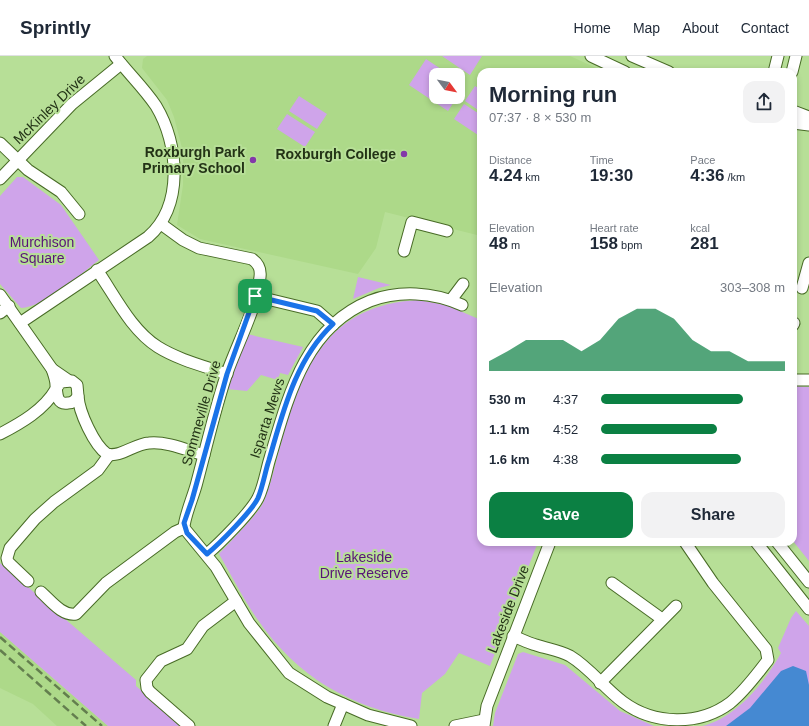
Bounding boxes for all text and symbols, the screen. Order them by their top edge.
text: Sprintly [20,17,91,38]
text: Home [574,20,611,36]
text: Map [633,20,660,36]
text: About [682,20,719,36]
text: Contact [741,20,789,36]
north arrow [429,68,465,104]
map controls [429,68,465,104]
street label: McKinley Drive [10,71,88,147]
button: share [743,81,785,123]
text: Morning run [489,82,617,107]
text: 07:37 · 8 × 530 m [489,110,591,125]
place label: Roxburgh Park Primary School [142,144,245,176]
place label: Roxburgh College [275,146,396,162]
marker: Roxburgh College [399,149,409,159]
text: Distance [489,154,532,166]
text: Time [590,154,614,166]
text: Pace [690,154,715,166]
marker: Roxburgh Park Primary School [248,155,258,165]
text: 4.24 [489,166,522,185]
text: 19:30 [590,166,633,185]
text: 4:36 [690,166,724,185]
text: km [522,171,540,183]
text: /km [724,171,745,183]
text: Elevation [489,222,534,234]
text: Heart rate [590,222,639,234]
text: kcal [690,222,710,234]
park label: Murchison Square [10,234,74,266]
text: 48 [489,234,508,253]
text: 158 [590,234,618,253]
text: 281 [690,234,719,253]
text: m [508,239,520,251]
text: bpm [618,239,643,251]
pin [238,279,272,313]
text: Elevation [489,280,542,295]
text: 303–308 m [720,280,785,295]
icon: arrive [244,285,266,307]
street label: Sommeville Drive [178,358,224,468]
street label: Isparta Mews [247,376,287,460]
text: 530 m [489,392,526,407]
text: 4:37 [553,392,578,407]
text: 1.1 km [489,422,529,437]
text: 4:52 [553,422,578,437]
text: 1.6 km [489,452,529,467]
text: 4:38 [553,452,578,467]
button: Save [489,492,633,538]
button: Share [641,492,785,538]
park label: Lakeside Drive Reserve [320,549,409,581]
street label: Lakeside Drive [484,563,532,655]

